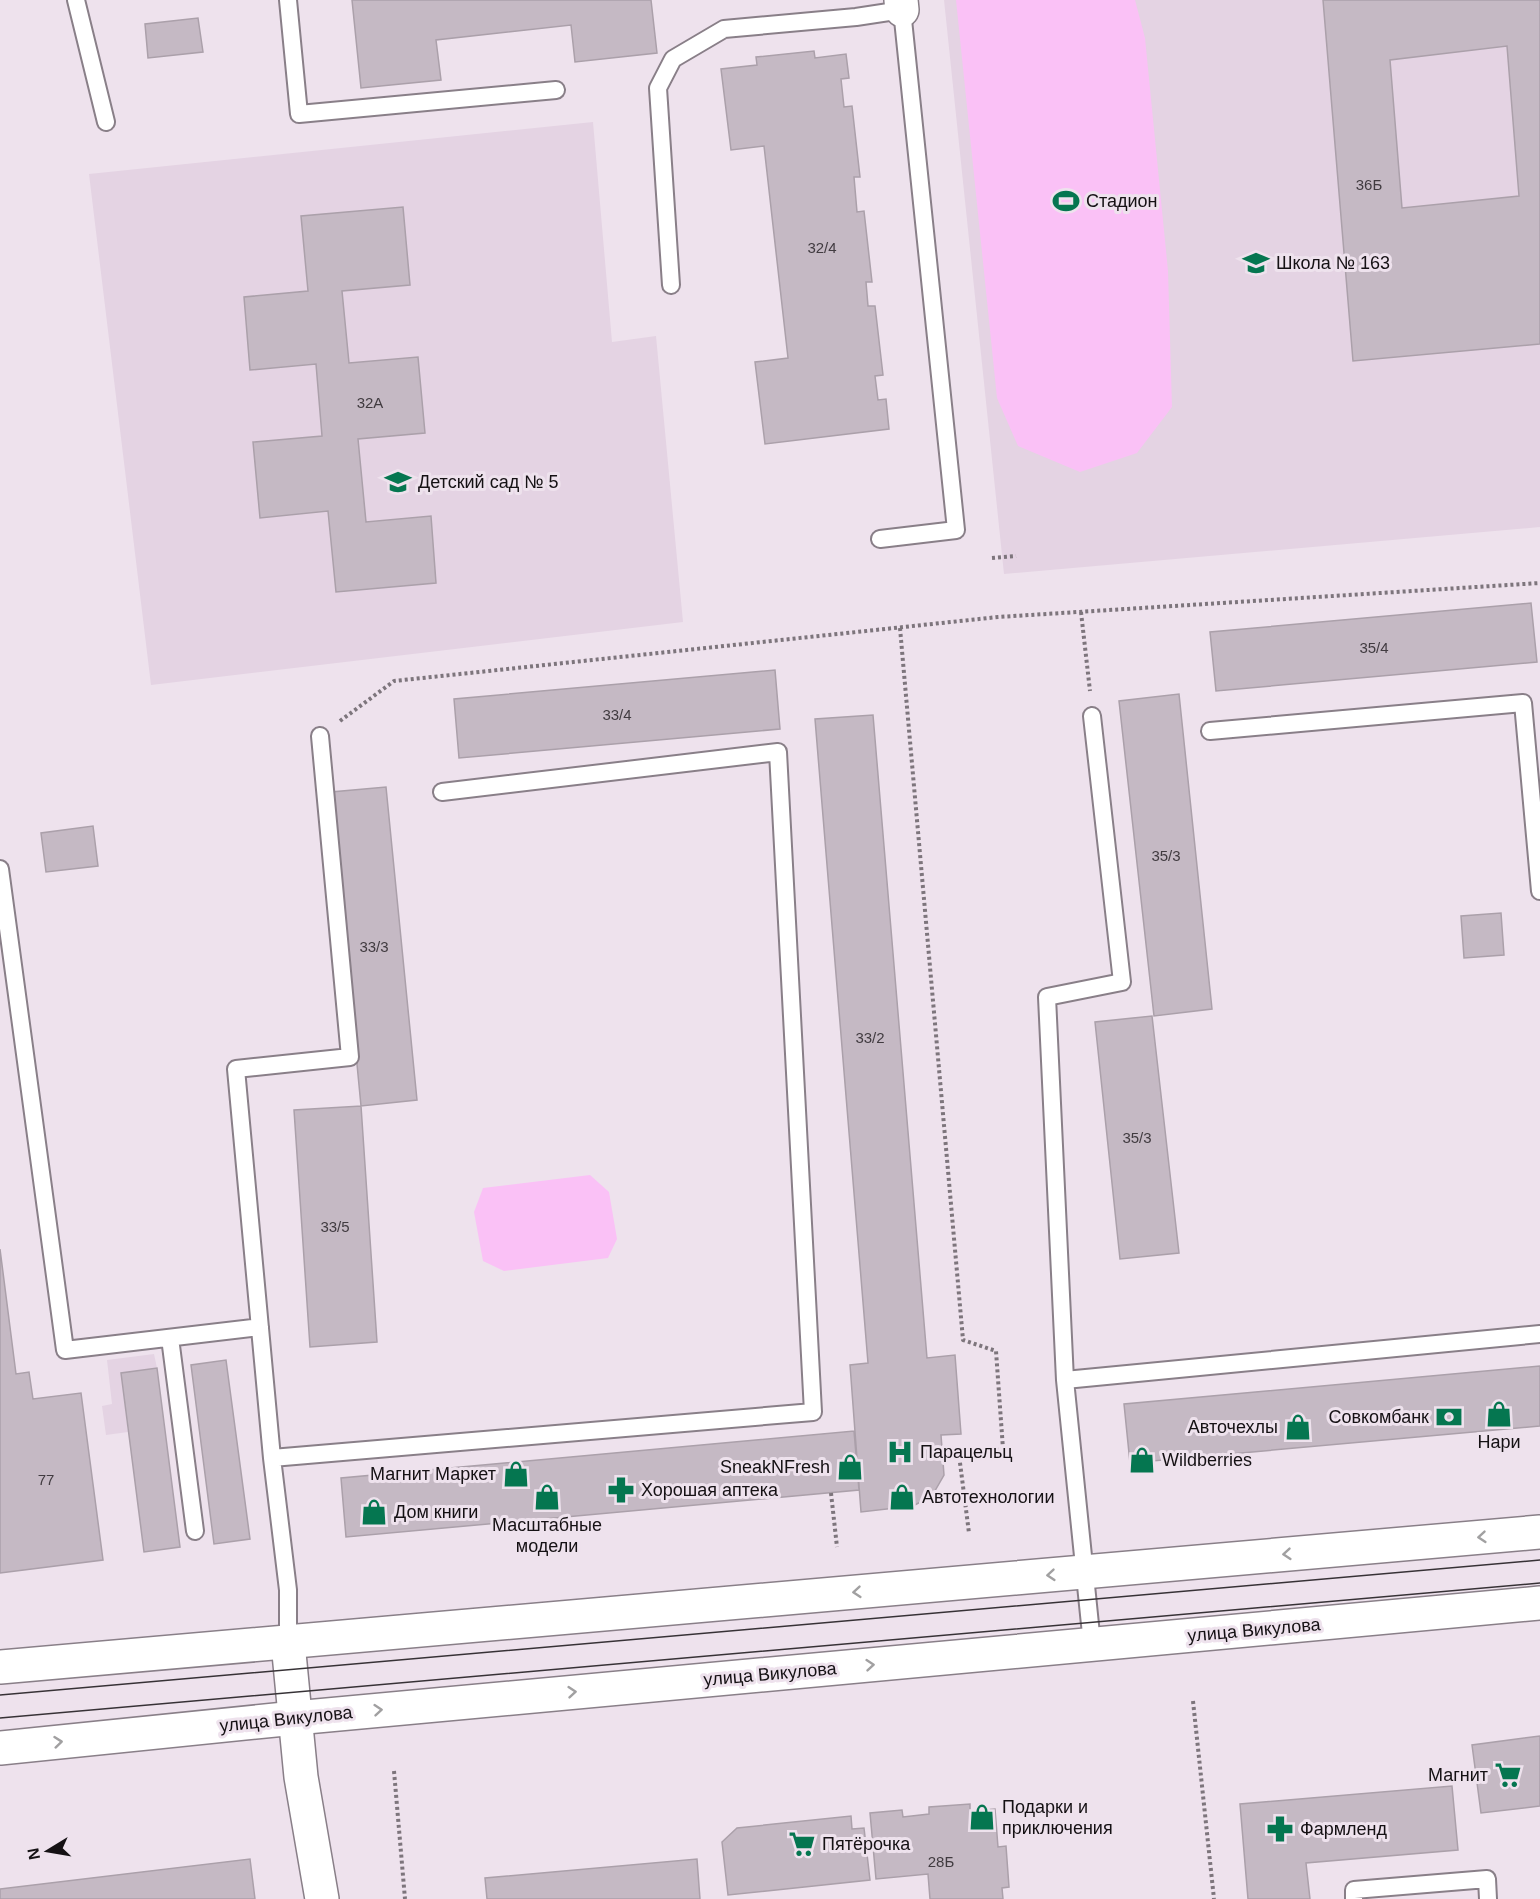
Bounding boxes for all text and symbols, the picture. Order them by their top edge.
house number: 36Б [1356,176,1382,193]
sports icon: Стадион [1051,186,1081,216]
place label: Стадион [1086,191,1158,211]
house number: 32/4 [807,239,837,256]
school or university icon: Школа № 163 [1241,248,1271,278]
place label: Школа № 163 [1276,253,1390,273]
house number: 32А [357,394,383,411]
school or university icon: Детский сад № 5 [383,467,413,497]
place label: Детский сад № 5 [418,472,558,492]
house number: 35/4 [1359,639,1389,656]
house number: 33/4 [602,706,632,723]
house number: 35/3 [1151,847,1181,864]
house number: 33/3 [359,938,389,955]
house number: 33/2 [855,1029,885,1046]
house number: 35/3 [1122,1129,1152,1146]
house number: 33/5 [320,1218,350,1235]
shop icon: Нари [1484,1399,1514,1429]
bank icon: Совкомбанк [1434,1402,1464,1432]
place label: Совкомбанк [1328,1407,1429,1427]
shop icon: Авточехлы [1283,1412,1313,1442]
place label: Авточехлы [1188,1417,1278,1437]
place label: Нари [1477,1432,1521,1452]
hospital icon: Парацельц [885,1437,915,1467]
place label: Парацельц [920,1442,1013,1462]
shop icon: Wildberries [1127,1445,1157,1475]
place label: Wildberries [1162,1450,1252,1470]
shop icon: SneakNFresh [835,1452,865,1482]
place label: SneakNFresh [720,1457,830,1477]
shop icon: Магнит Маркет [501,1459,531,1489]
place label: Магнит Маркет [370,1464,496,1484]
house number: 77 [38,1471,54,1488]
pharmacy icon: Хорошая аптека [606,1475,636,1505]
place label: Хорошая аптека [641,1480,779,1500]
shop icon: Масштабные модели [532,1482,562,1512]
shop icon: Автотехнологии [887,1482,917,1512]
place label: Автотехнологии [922,1487,1054,1507]
shop icon: Дом книги [359,1497,389,1527]
place label: Дом книги [394,1502,478,1522]
place label: Масштабные модели [492,1515,602,1556]
one-way arrow [1477,1531,1486,1544]
one-way arrow [1283,1548,1292,1561]
one-way arrow [1047,1568,1056,1581]
one-way arrow [853,1586,862,1599]
street label: улица Викулова [1187,1614,1322,1646]
street label: улица Викулова [703,1658,838,1690]
one-way arrow [866,1659,875,1672]
one-way arrow [567,1686,576,1699]
street label: улица Викулова [219,1702,354,1736]
one-way arrow [373,1704,382,1717]
one-way arrow [54,1736,63,1749]
supermarket icon: Магнит [1493,1760,1523,1790]
place label: Магнит [1428,1765,1488,1785]
place label: Подарки и приключения [1002,1797,1113,1838]
shop icon: Подарки и приключения [967,1802,997,1832]
pharmacy icon: Фармленд [1265,1814,1295,1844]
place label: Фармленд [1300,1819,1388,1839]
north arrow [18,1821,78,1881]
supermarket icon: Пятёрочка [787,1829,817,1859]
place label: Пятёрочка [822,1834,911,1854]
text: N [24,1846,43,1861]
house number: 28Б [928,1853,954,1870]

